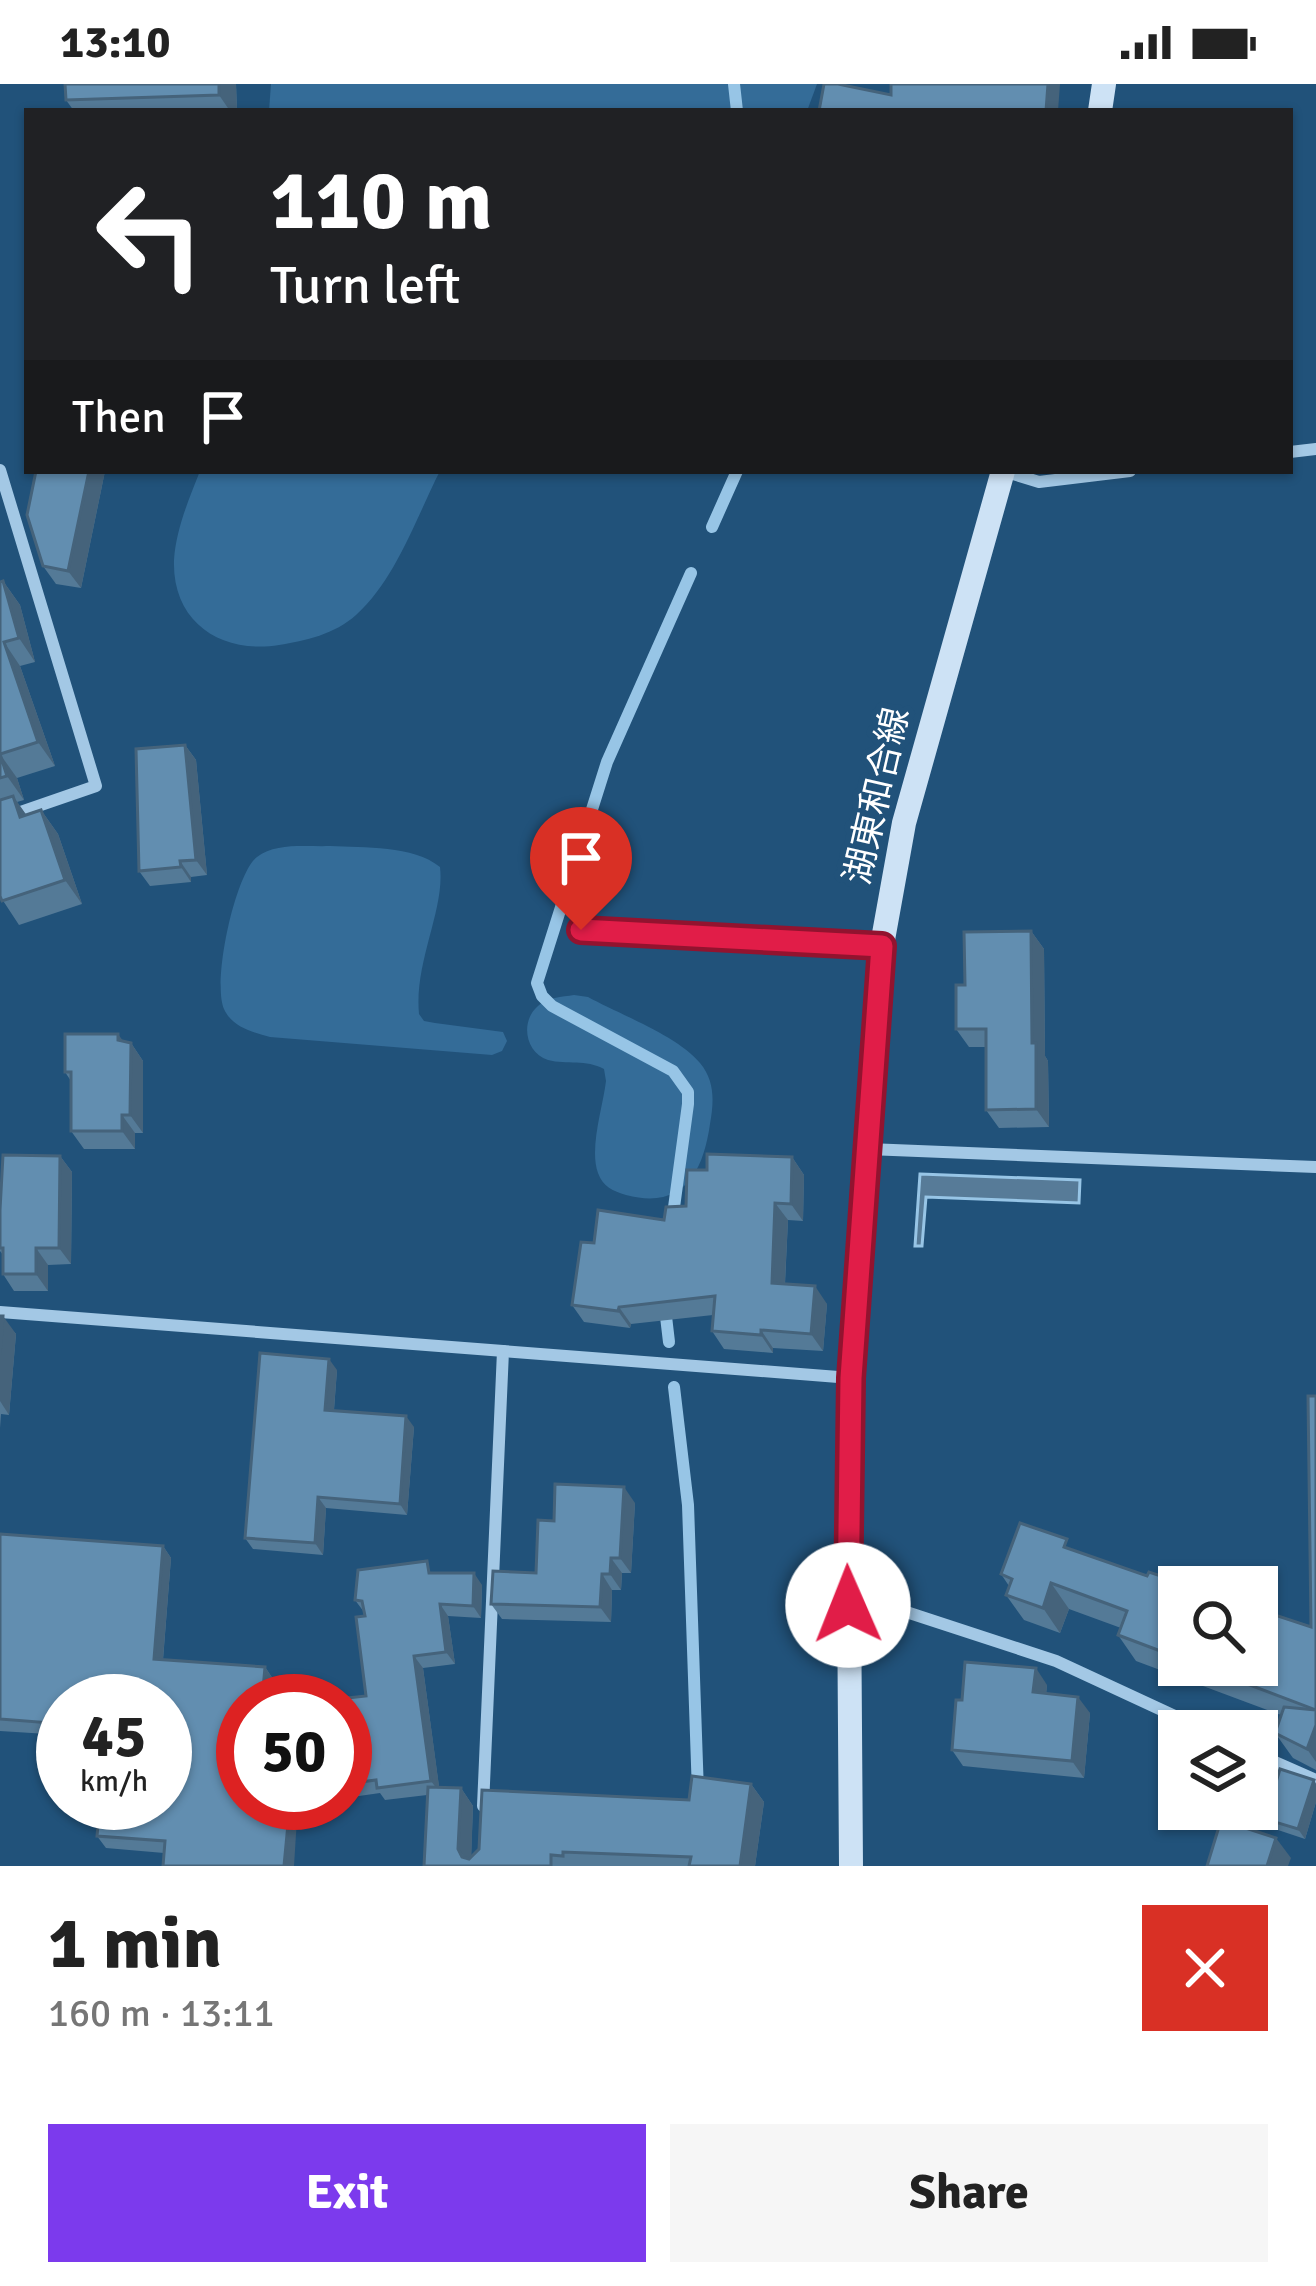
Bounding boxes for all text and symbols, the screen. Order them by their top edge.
text: 13:10 [60,15,170,70]
text: 110 m [270,149,492,253]
icon: left [72,156,228,312]
text: Turn left [270,252,460,319]
icon: arrive [190,384,256,450]
text: Then [72,390,166,445]
street label: 湖東和合線 [835,703,919,889]
pin [530,807,632,930]
icon: arrive [548,825,614,891]
position arrow [785,1542,911,1668]
map controls [1158,1566,1278,1830]
button: search [1158,1566,1278,1686]
speed limit sign: 50 [216,1674,372,1830]
text: 45 [82,1700,146,1774]
button: layers [1158,1710,1278,1830]
text: km/h [80,1763,148,1800]
text: 1 min [48,1899,222,1988]
button: close [1142,1905,1268,2031]
text: 160 m · 13:11 [48,1989,275,2037]
button: Exit [48,2124,646,2262]
button: Share [670,2124,1268,2262]

